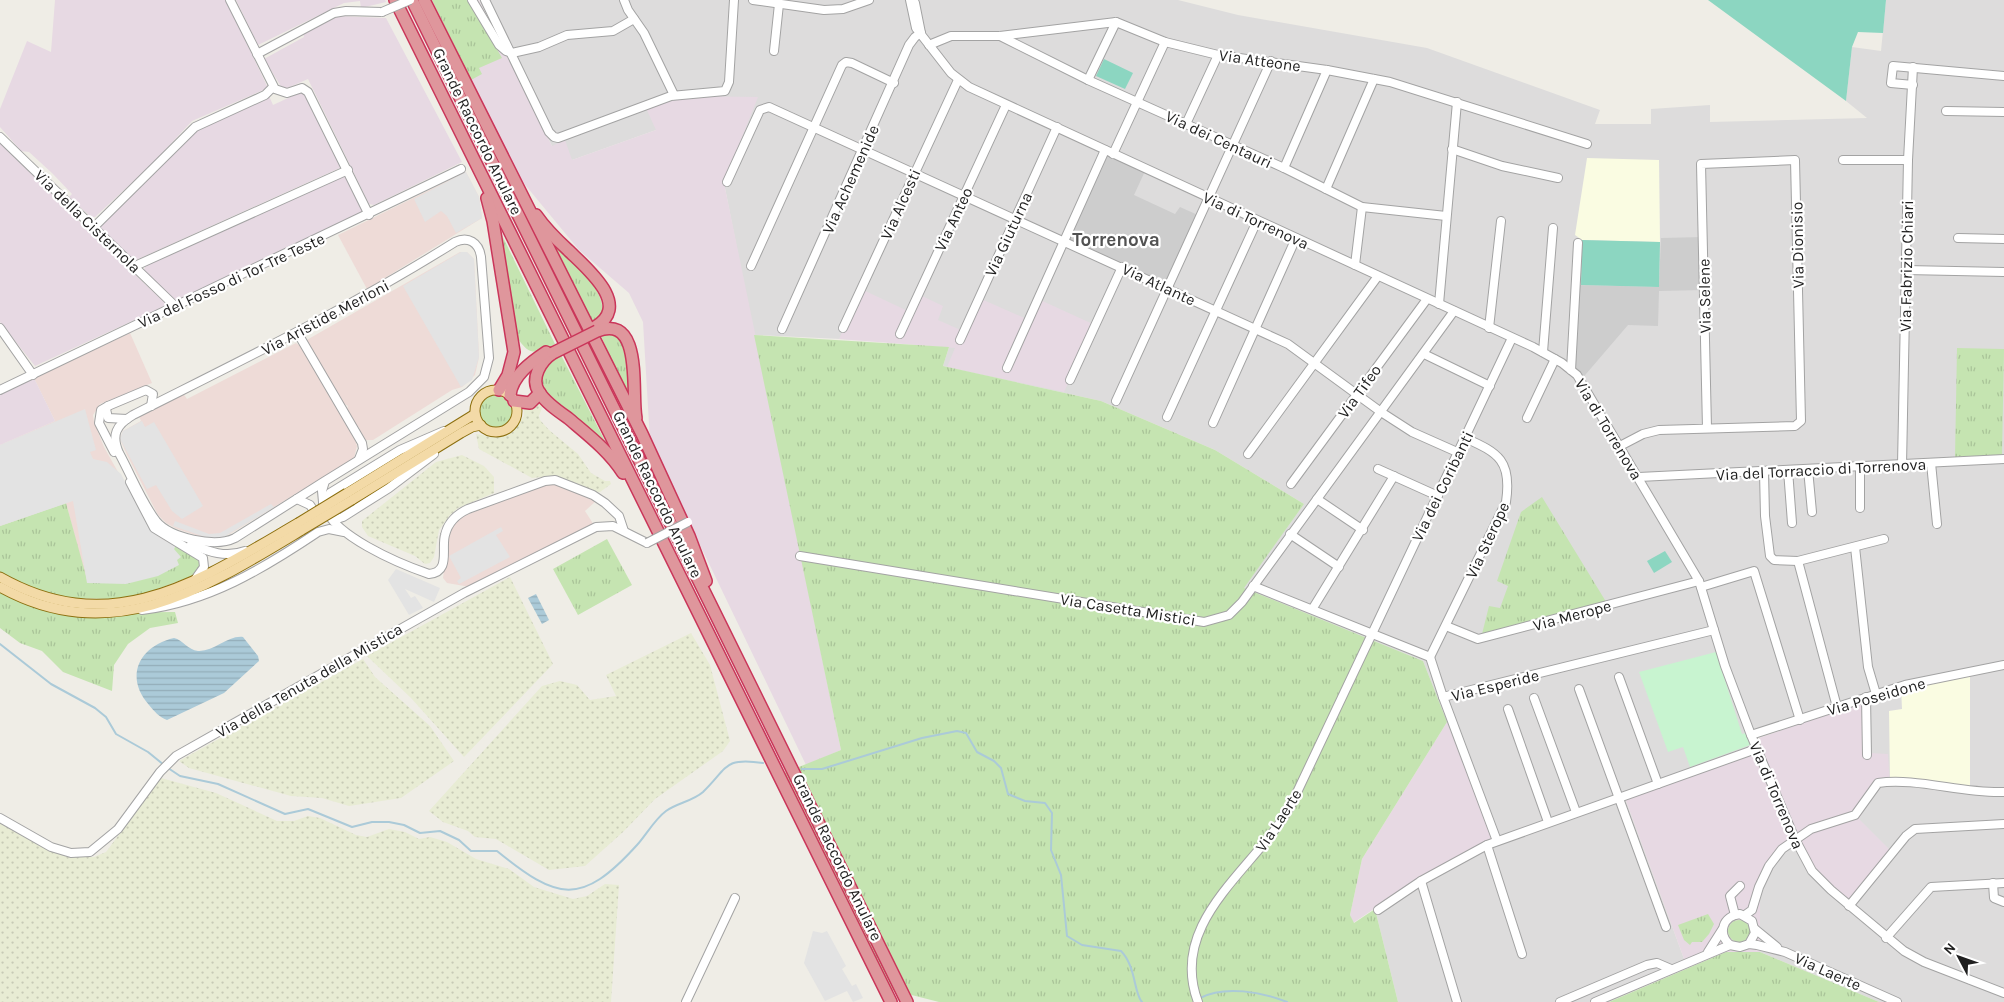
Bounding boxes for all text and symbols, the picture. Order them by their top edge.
street label: Grande Raccordo Anulare [429,45,526,218]
street label: Via Atteone [1218,45,1302,76]
street label: Via dei Centauri [1162,106,1275,172]
street label: Via Achemenide [818,122,883,237]
street label: Via della Cisternola [31,166,145,277]
street label: Via Alcesti [876,166,925,243]
street label: Via Anteo [930,184,976,254]
street label: Via di Torrenova [1200,188,1312,253]
street label: Via Giuturna [981,189,1036,280]
street label: Via Fabrizio Chiari [1896,200,1917,332]
street label: Via Dionisio [1787,201,1808,289]
street label: Via del Fosso di Tor Tre Teste [135,229,328,332]
district label: Torrenova [1072,229,1160,251]
street label: Via Selene [1694,258,1715,334]
street label: Via Atlante [1119,259,1198,310]
street label: Via Aristide Merloni [258,276,392,359]
street label: Via Tifeo [1334,361,1385,422]
street label: Via di Torrenova [1571,375,1646,483]
street label: Grande Raccordo Anulare [609,408,706,581]
street label: Via dei Coribanti [1408,428,1477,545]
street label: Via del Torraccio di Torrenova [1715,455,1927,484]
street label: Via Sterope [1461,499,1513,582]
street label: Via Casetta Mistici [1059,589,1197,630]
street label: Via Merope [1531,596,1613,635]
street label: Via della Tenuta della Mistica [212,619,406,742]
street label: Via Esperide [1449,665,1541,706]
street label: Via Poseidone [1825,673,1928,720]
street label: Via di Torrenova [1745,739,1808,852]
street label: Grande Raccordo Anulare [789,771,886,944]
street label: Via Laerte [1251,785,1306,855]
north arrow [1934,932,1984,982]
text: N [1940,939,1959,958]
street label: Via Laerte [1792,948,1864,995]

